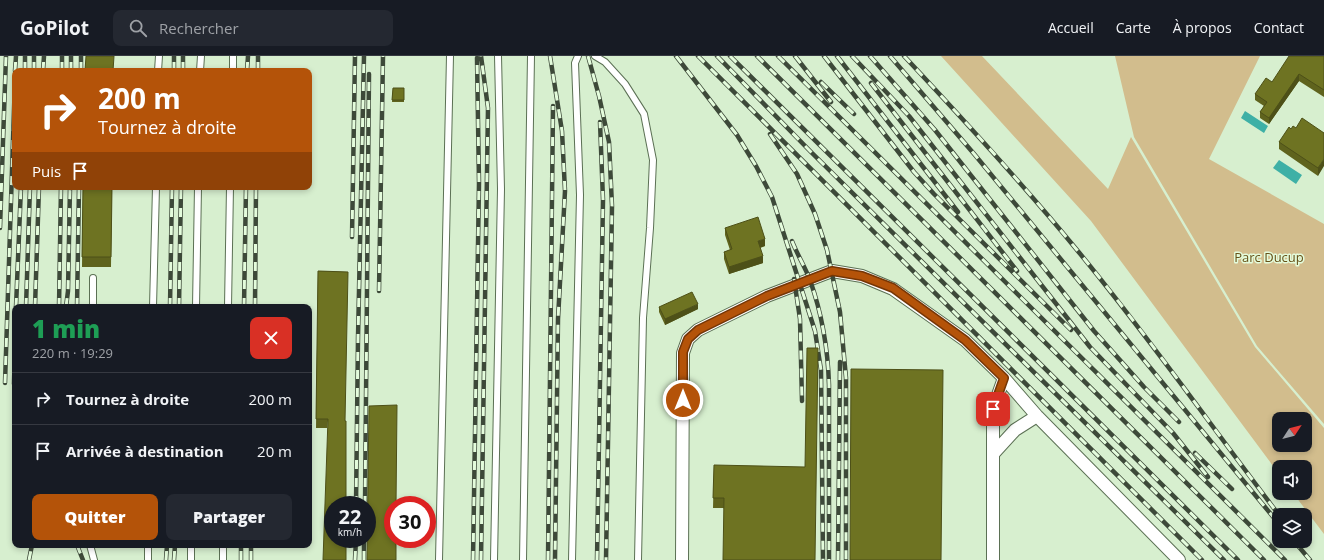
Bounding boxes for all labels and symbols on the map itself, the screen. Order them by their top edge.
park label: Parc Ducup [1234,248,1304,266]
position arrow [662,379,704,421]
pin [976,392,1010,426]
north arrow [1272,412,1312,452]
speed limit sign: 30 [384,496,436,548]

